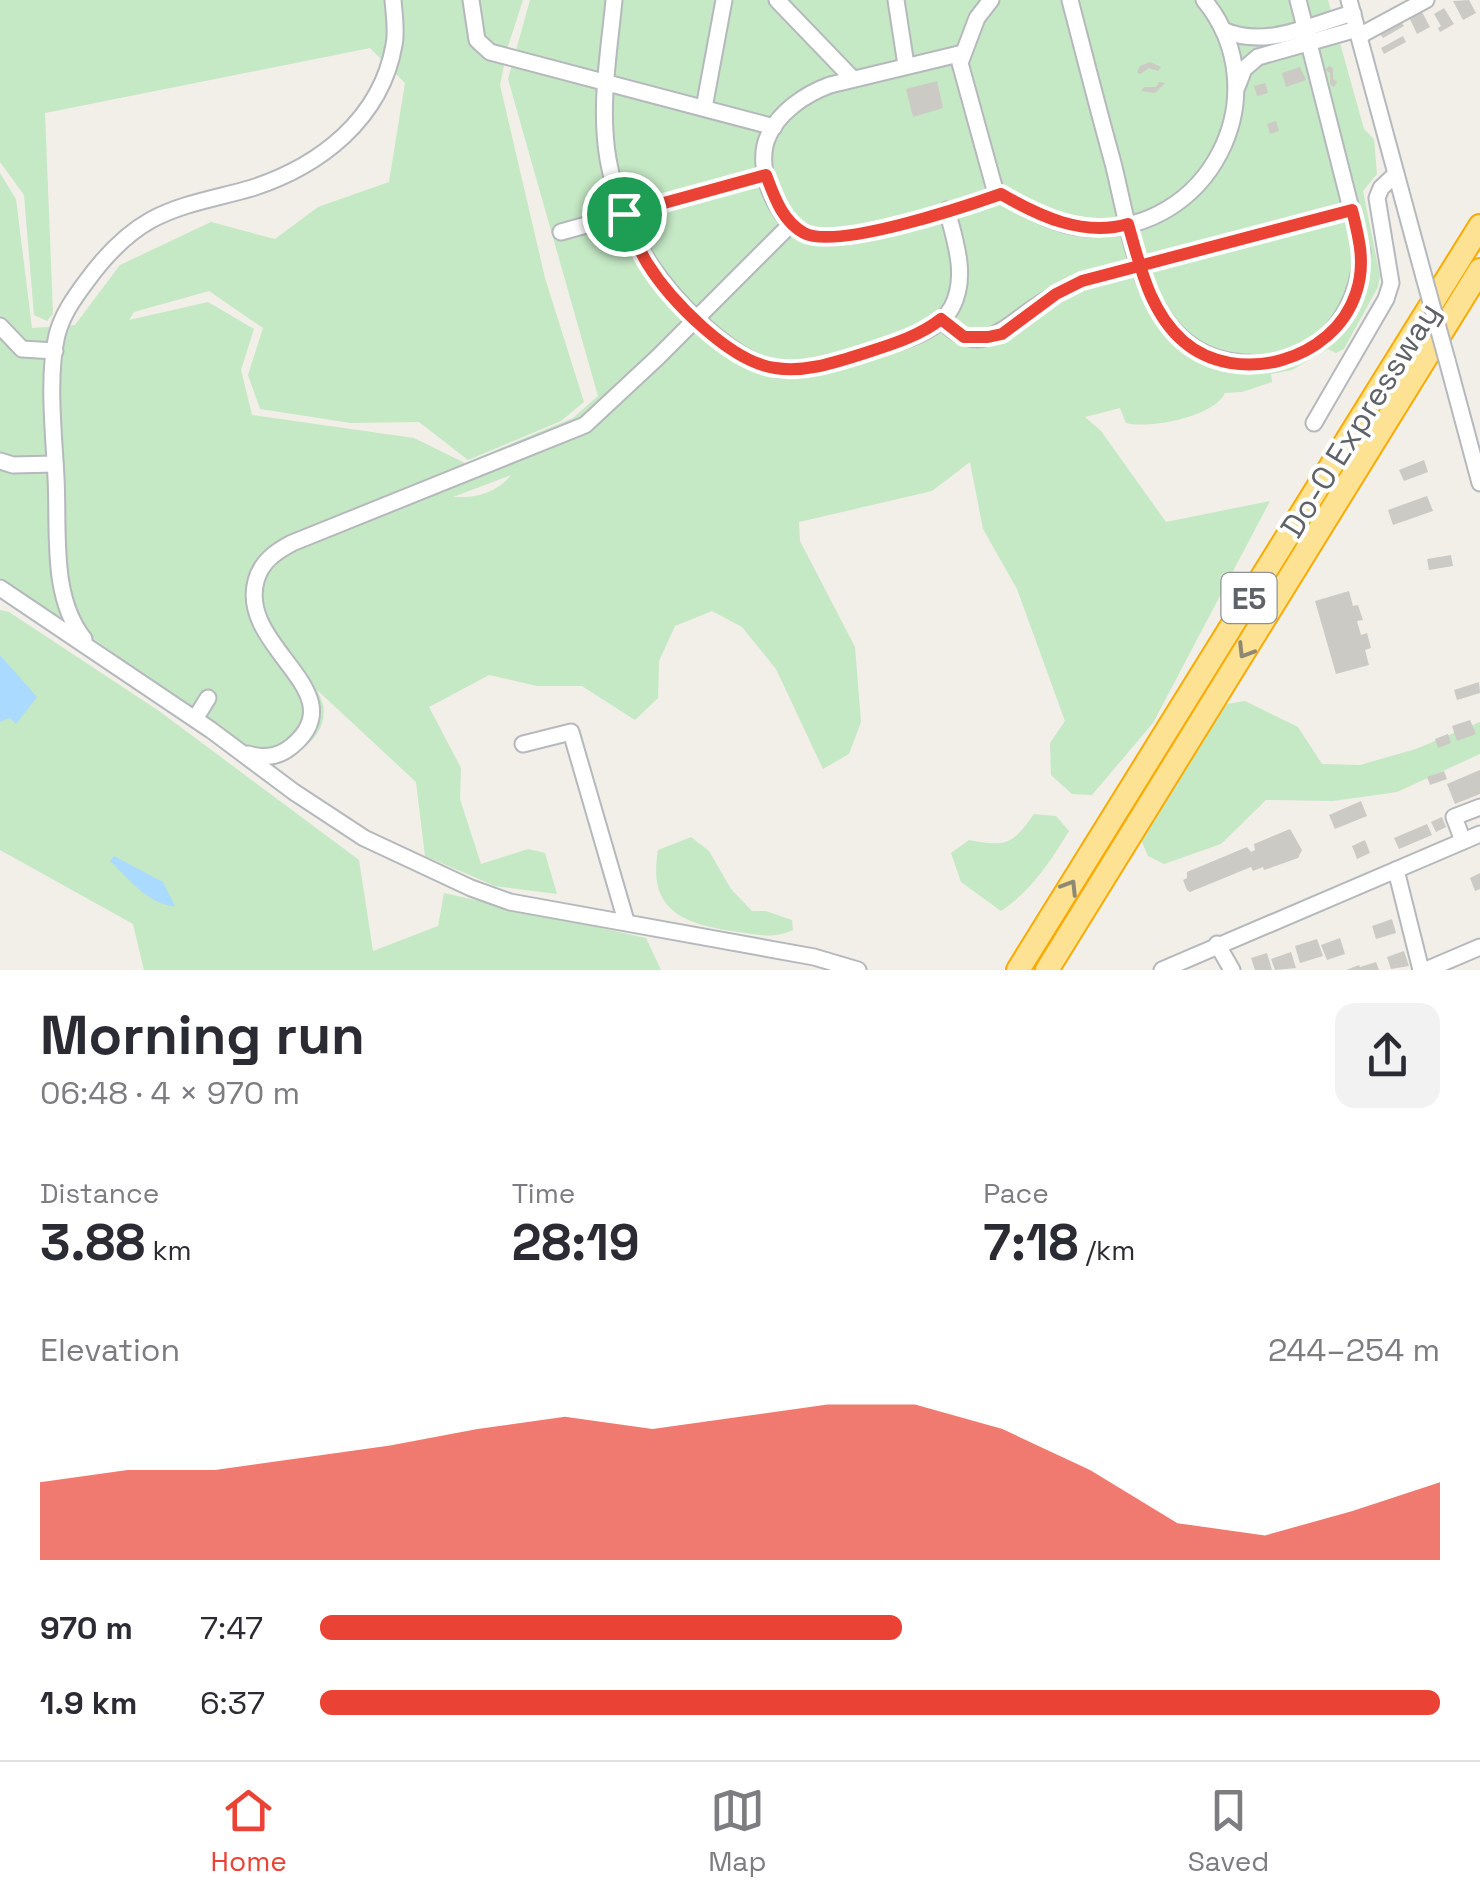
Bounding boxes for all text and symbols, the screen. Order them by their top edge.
pin [582,172,667,257]
icon: arrive [597,187,652,242]
street label: Do-O Expressway [1272,295,1448,545]
road number: E5 [1222,573,1276,623]
one-way arrow [1238,640,1257,658]
one-way arrow [1057,880,1076,898]
text: Morning run [40,1000,365,1070]
button: share [1335,1003,1440,1108]
text: 06:48 · 4 × 970 m [40,1073,300,1113]
text: Distance [40,1175,159,1211]
text: Time [512,1175,575,1211]
text: Pace [983,1175,1049,1211]
text: 3.88 [40,1211,145,1275]
text: 28:19 [512,1211,640,1275]
text: 7:18 [983,1211,1079,1275]
text: km [145,1232,192,1268]
text: /km [1079,1232,1135,1268]
text: Elevation [40,1330,180,1370]
text: 244–254 m [1268,1330,1440,1370]
text: 970 m [40,1608,133,1648]
text: 7:47 [200,1608,263,1648]
text: 1.9 km [40,1683,137,1723]
text: 6:37 [200,1683,265,1723]
tab: Home [211,1783,287,1879]
tab: Map [708,1783,767,1879]
tab: Saved [1188,1783,1269,1879]

